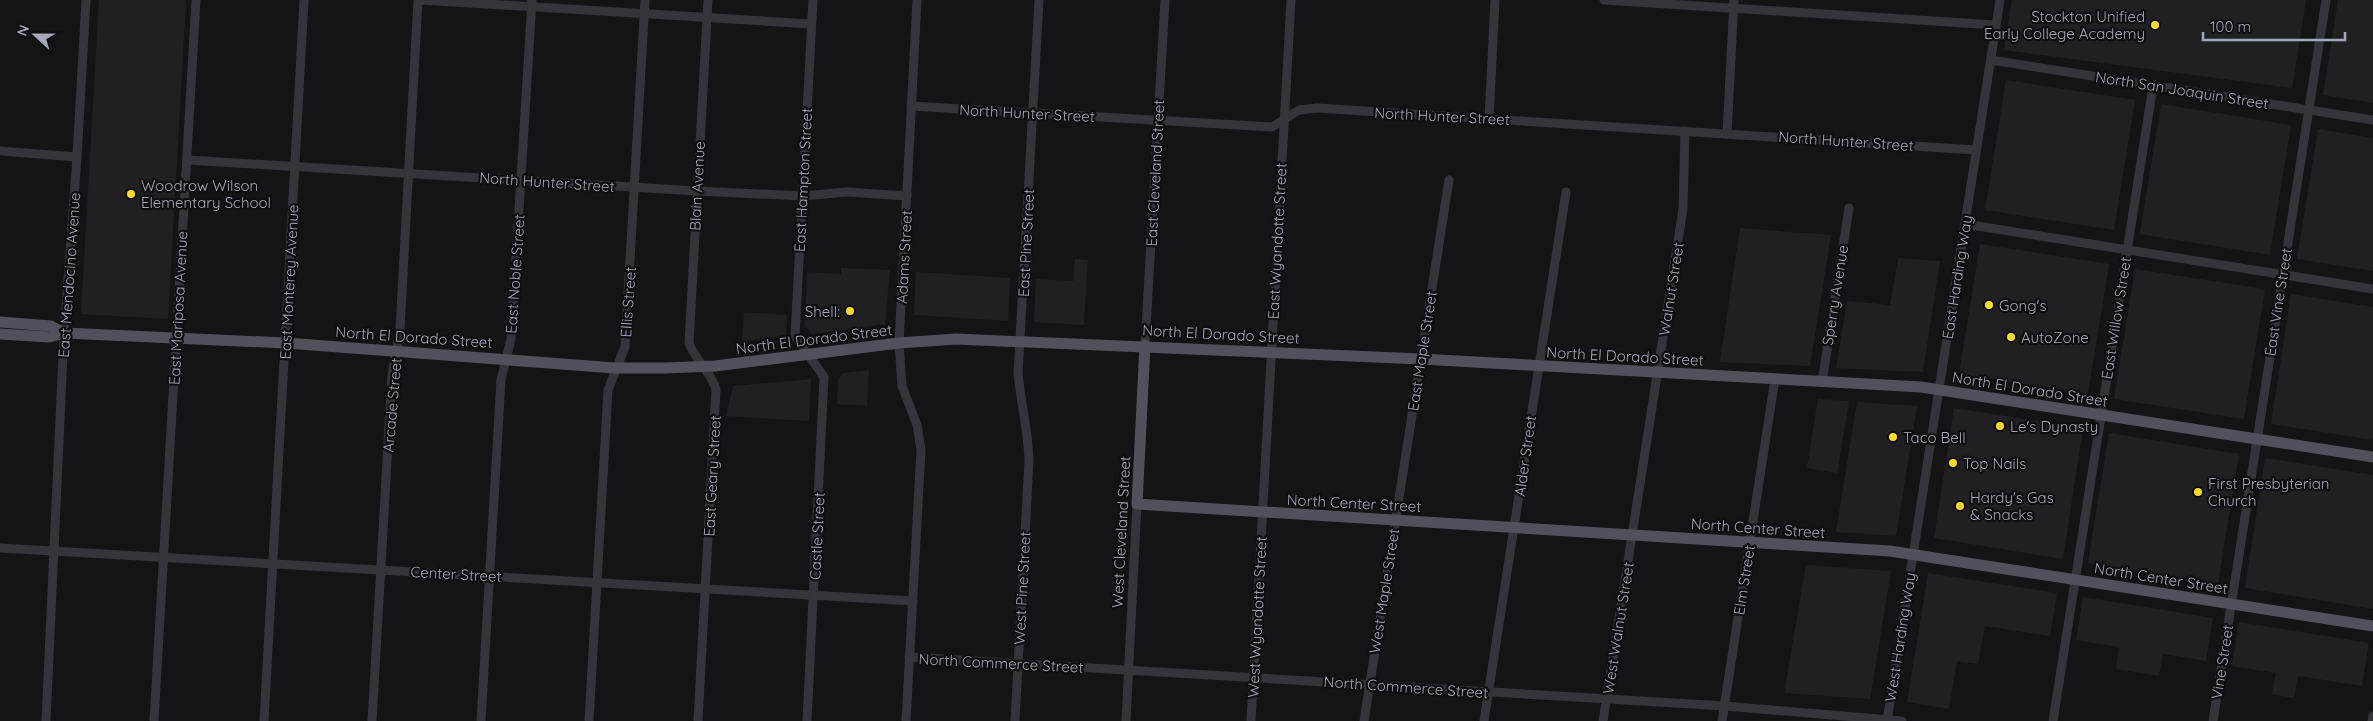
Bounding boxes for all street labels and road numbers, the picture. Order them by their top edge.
street label: North San Joaquin Street [2094,67,2270,113]
street label: East Cleveland Street [1142,99,1168,247]
street label: North Hunter Street [959,100,1095,126]
street label: North Hunter Street [1374,103,1510,129]
street label: East Hampton Street [790,107,816,253]
street label: North Hunter Street [1778,127,1914,155]
street label: Blain Avenue [685,141,709,231]
street label: East Wyandotte Street [1263,162,1291,320]
street label: North Hunter Street [479,168,615,196]
street label: East Pine Street [1014,188,1038,298]
street label: East Mendocino Avenue [54,192,84,358]
street label: East Monterey Avenue [275,204,303,360]
street label: Adams Street [892,210,916,304]
street label: East Noble Street [501,214,529,334]
street label: East Harding Way [1938,214,1976,340]
street label: East Mariposa Avenue [164,231,192,385]
street label: Walnut Street [1654,241,1688,337]
street label: Sperry Avenue [1818,243,1852,347]
street label: East Vine Street [2260,247,2296,357]
street label: East Willow Street [2097,255,2135,381]
street label: Ellis Street [616,266,640,338]
street label: East Maple Street [1403,290,1441,412]
street label: North El Dorado Street [735,320,893,358]
street label: North El Dorado Street [1142,320,1300,348]
street label: North El Dorado Street [335,322,493,352]
street label: North El Dorado Street [1546,342,1704,370]
street label: Arcade Street [378,357,406,453]
street label: North El Dorado Street [1951,367,2109,411]
street label: Alder Street [1510,414,1540,498]
street label: East Geary Street [699,415,725,537]
street label: West Cleveland Street [1108,456,1134,608]
street label: North Center Street [1286,490,1422,516]
street label: Castle Street [805,492,829,580]
street label: North Center Street [1690,514,1826,542]
street label: West Maple Street [1365,527,1403,655]
street label: West Pine Street [1010,531,1034,645]
street label: West Wyandotte Street [1243,536,1271,698]
street label: Elm Street [1729,544,1759,616]
street label: North Center Street [2093,558,2229,598]
street label: West Walnut Street [1598,561,1638,695]
street label: Center Street [410,562,502,586]
street label: West Harding Way [1880,571,1920,703]
street label: Vine Street [2207,623,2237,701]
street label: North Commerce Street [918,649,1084,677]
street label: North Commerce Street [1323,672,1489,702]

